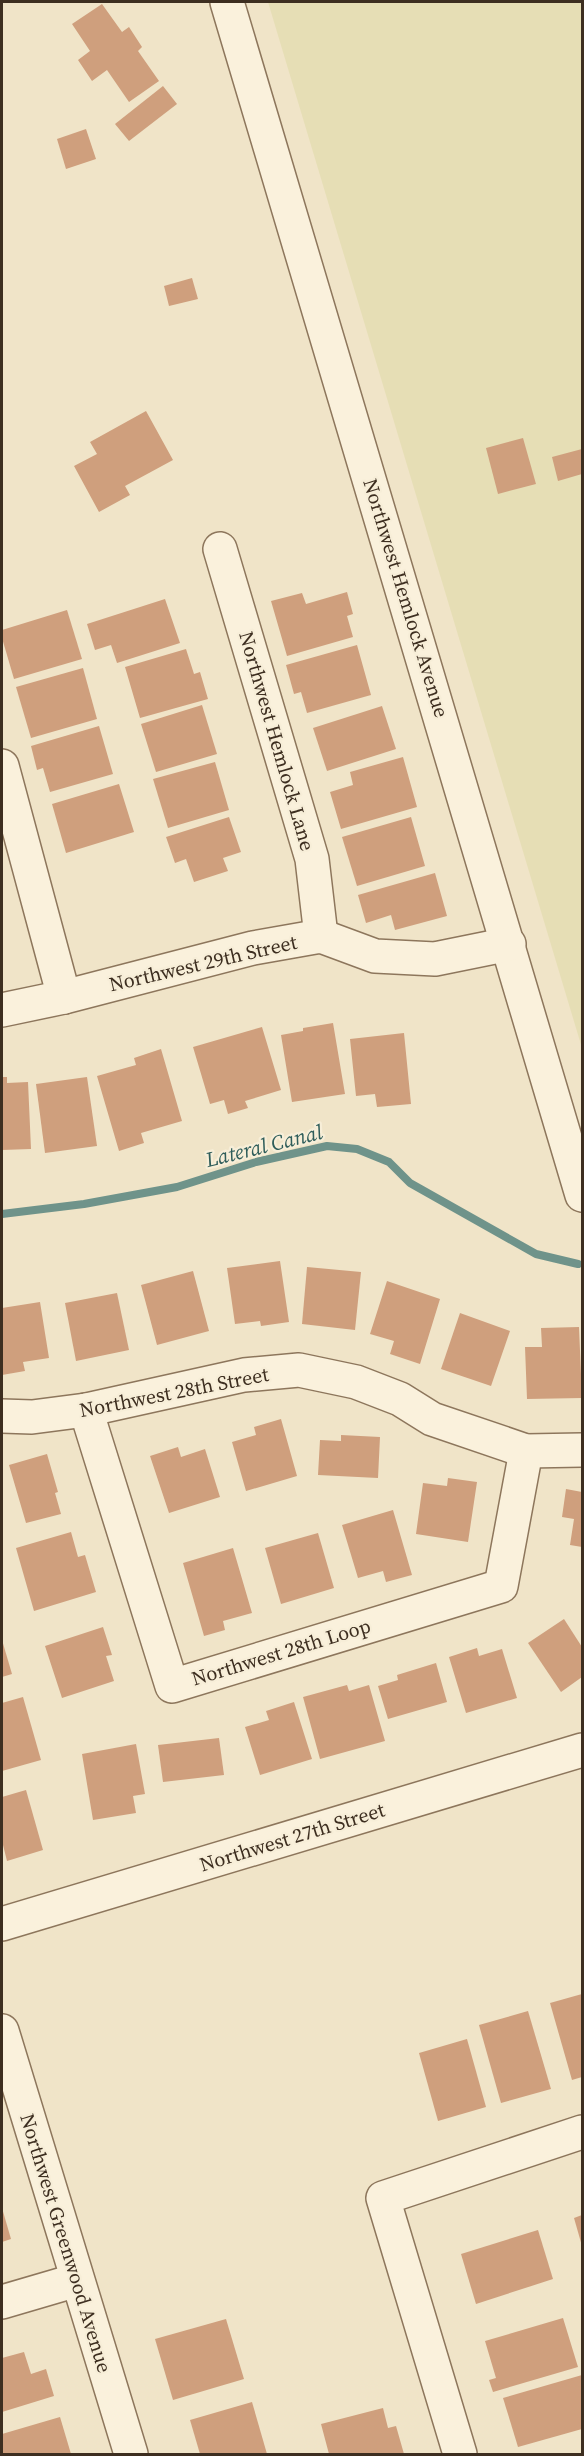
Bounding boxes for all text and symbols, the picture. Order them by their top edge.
street label: Northwest Hemlock Avenue [356,475,456,721]
street label: Northwest Hemlock Lane [232,628,322,854]
street label: Northwest 29th Street [106,928,300,998]
water label: Lateral Canal [201,1117,325,1174]
street label: Northwest 28th Street [77,1360,271,1424]
street label: Northwest 28th Loop [188,1611,374,1693]
street label: Northwest 27th Street [196,1795,388,1878]
street label: Northwest Greenwood Avenue [13,2110,119,2376]

